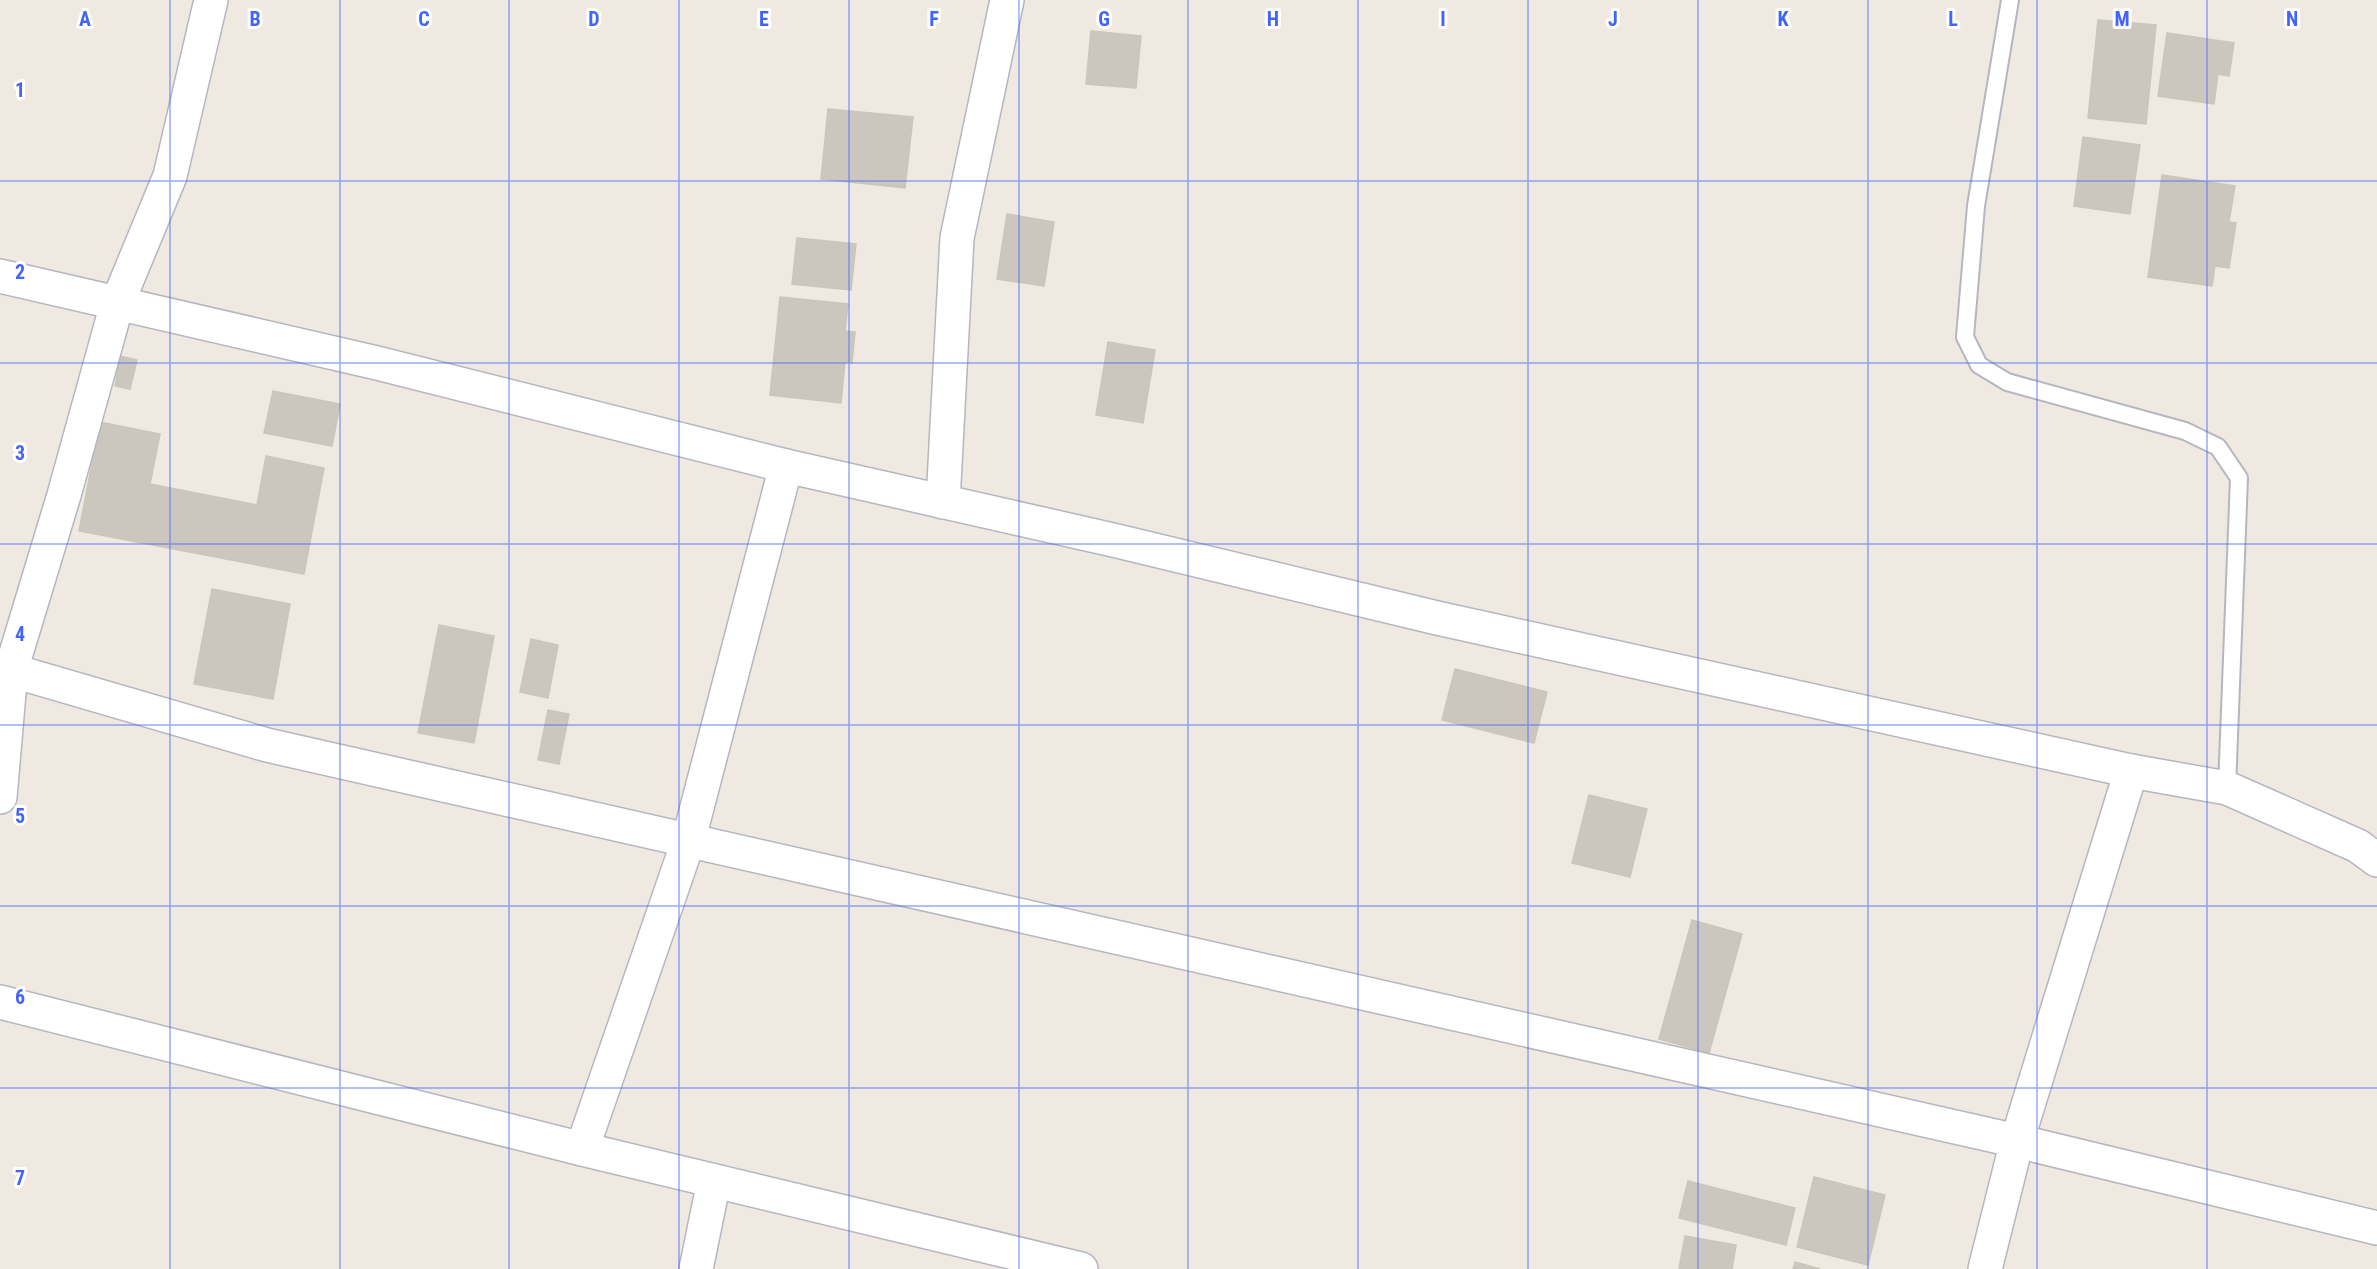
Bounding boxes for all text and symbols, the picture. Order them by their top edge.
text: A [79,7,91,31]
text: B [249,7,261,31]
text: C [418,7,430,31]
text: D [588,7,600,31]
text: E [759,7,769,31]
text: F [929,7,939,31]
text: G [1098,7,1110,31]
text: H [1267,7,1279,31]
text: I [1440,7,1446,31]
text: J [1608,7,1618,31]
text: K [1777,7,1789,31]
text: L [1948,7,1958,31]
text: M [2114,7,2130,31]
text: N [2286,7,2298,31]
text: 1 [15,78,25,102]
text: 2 [15,260,25,284]
text: 3 [15,441,25,465]
text: 4 [15,622,25,646]
text: 5 [15,804,25,828]
text: 6 [15,985,25,1009]
text: 7 [15,1166,25,1190]

